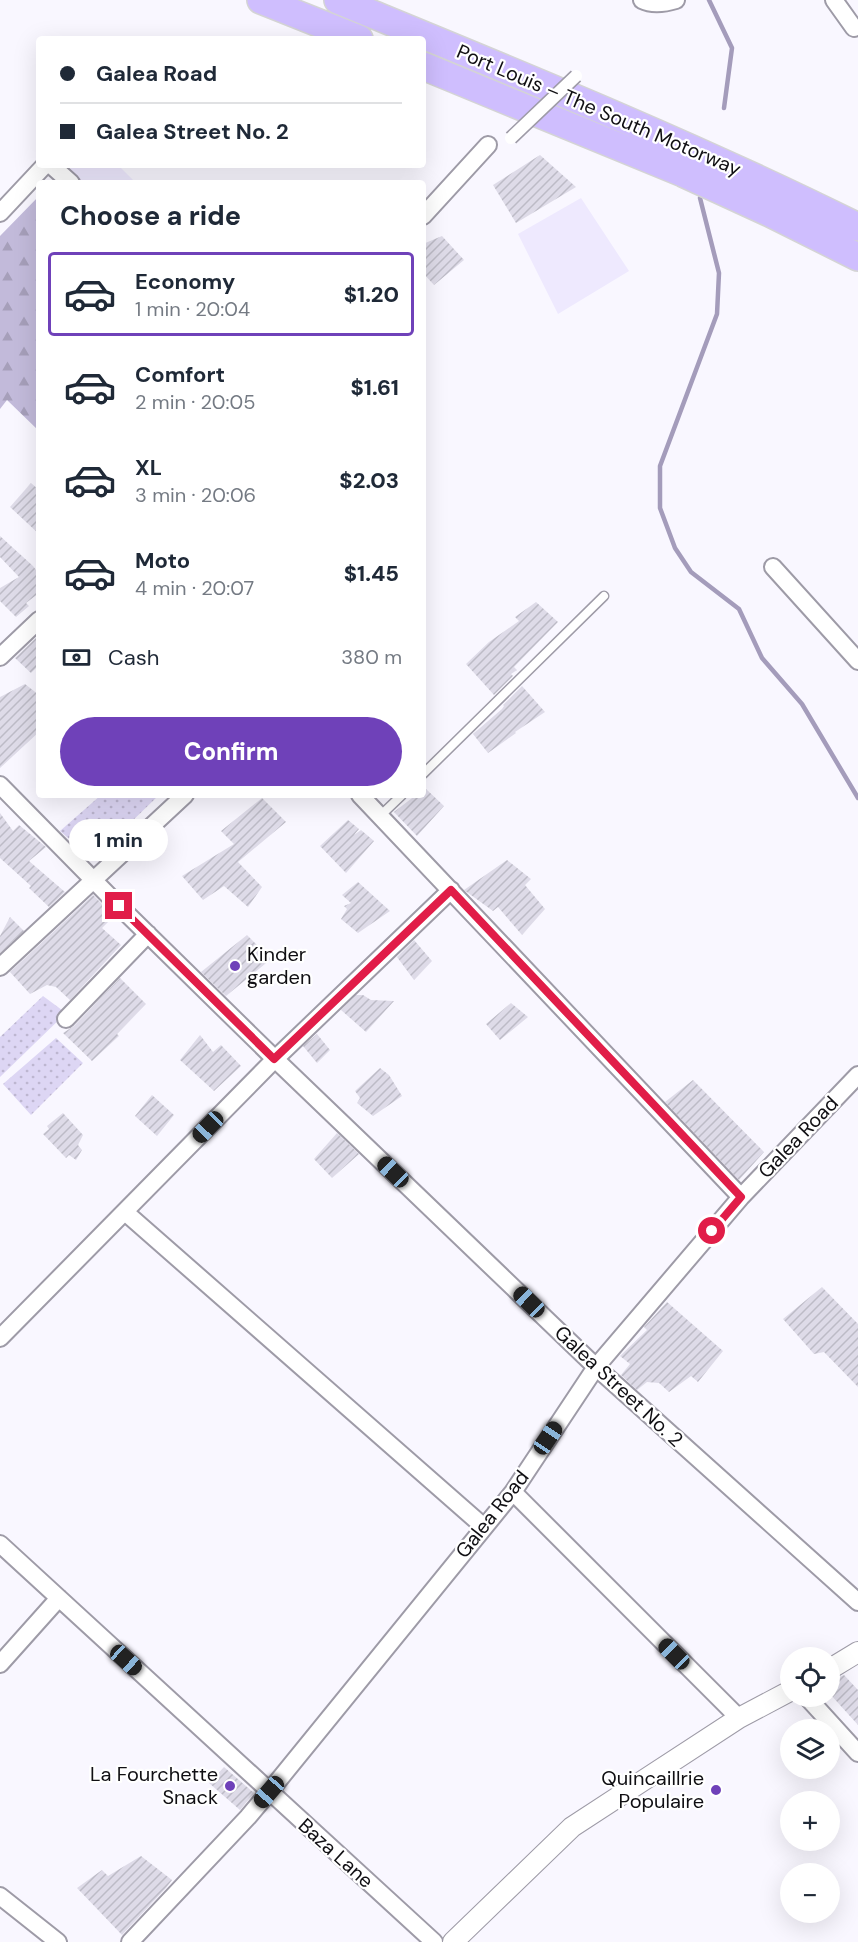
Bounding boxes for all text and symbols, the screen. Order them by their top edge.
street label: Port Louis – The South Motorway [453,38,745,182]
text: Galea Road [96,59,217,88]
text: Galea Street No. 2 [96,117,289,146]
text: Choose a ride [60,198,241,233]
icon: car [63,267,117,321]
text: Economy [135,267,235,296]
text: $1.20 [344,280,399,309]
text: 1 min · 20:04 [135,296,250,322]
icon: car [63,360,117,414]
text: Comfort [135,360,225,389]
text: $1.61 [350,373,399,402]
text: 2 min · 20:05 [135,389,255,415]
icon: car [63,453,117,507]
text: XL [135,453,162,482]
text: $2.03 [339,466,399,495]
text: 3 min · 20:06 [135,482,256,508]
icon: car [63,546,117,600]
text: Moto [135,546,190,575]
text: $1.45 [344,559,399,588]
text: 4 min · 20:07 [135,575,254,601]
icon: cash [60,641,93,674]
text: Cash [108,643,159,672]
text: 380 m [341,644,402,670]
button: Confirm [60,717,402,786]
callout: 1 min [70,819,168,861]
text: 1 min [94,827,143,853]
route end [105,892,132,919]
place label: Kinder garden [247,941,311,990]
marker: Kinder garden [228,959,242,973]
street label: Galea Road [752,1090,844,1184]
car [189,1108,227,1146]
car [374,1153,412,1191]
route start [698,1217,725,1244]
car [510,1283,548,1321]
street label: Galea Street No. 2 [549,1320,689,1452]
car [530,1418,566,1458]
street label: Galea Road [450,1465,534,1563]
car [655,1635,693,1673]
car [107,1641,145,1679]
map controls [780,1647,840,1923]
button: locate [780,1647,840,1707]
button: layers [780,1719,840,1779]
place label: La Fourchette Snack [90,1761,218,1810]
place label: Quincaillrie Populaire [601,1765,704,1814]
car [250,1773,288,1811]
marker: La Fourchette Snack [223,1779,237,1793]
marker: Quincaillrie Populaire [709,1783,723,1797]
button: + [780,1791,840,1851]
street label: Baza Lane [293,1812,379,1894]
button: − [780,1863,840,1923]

